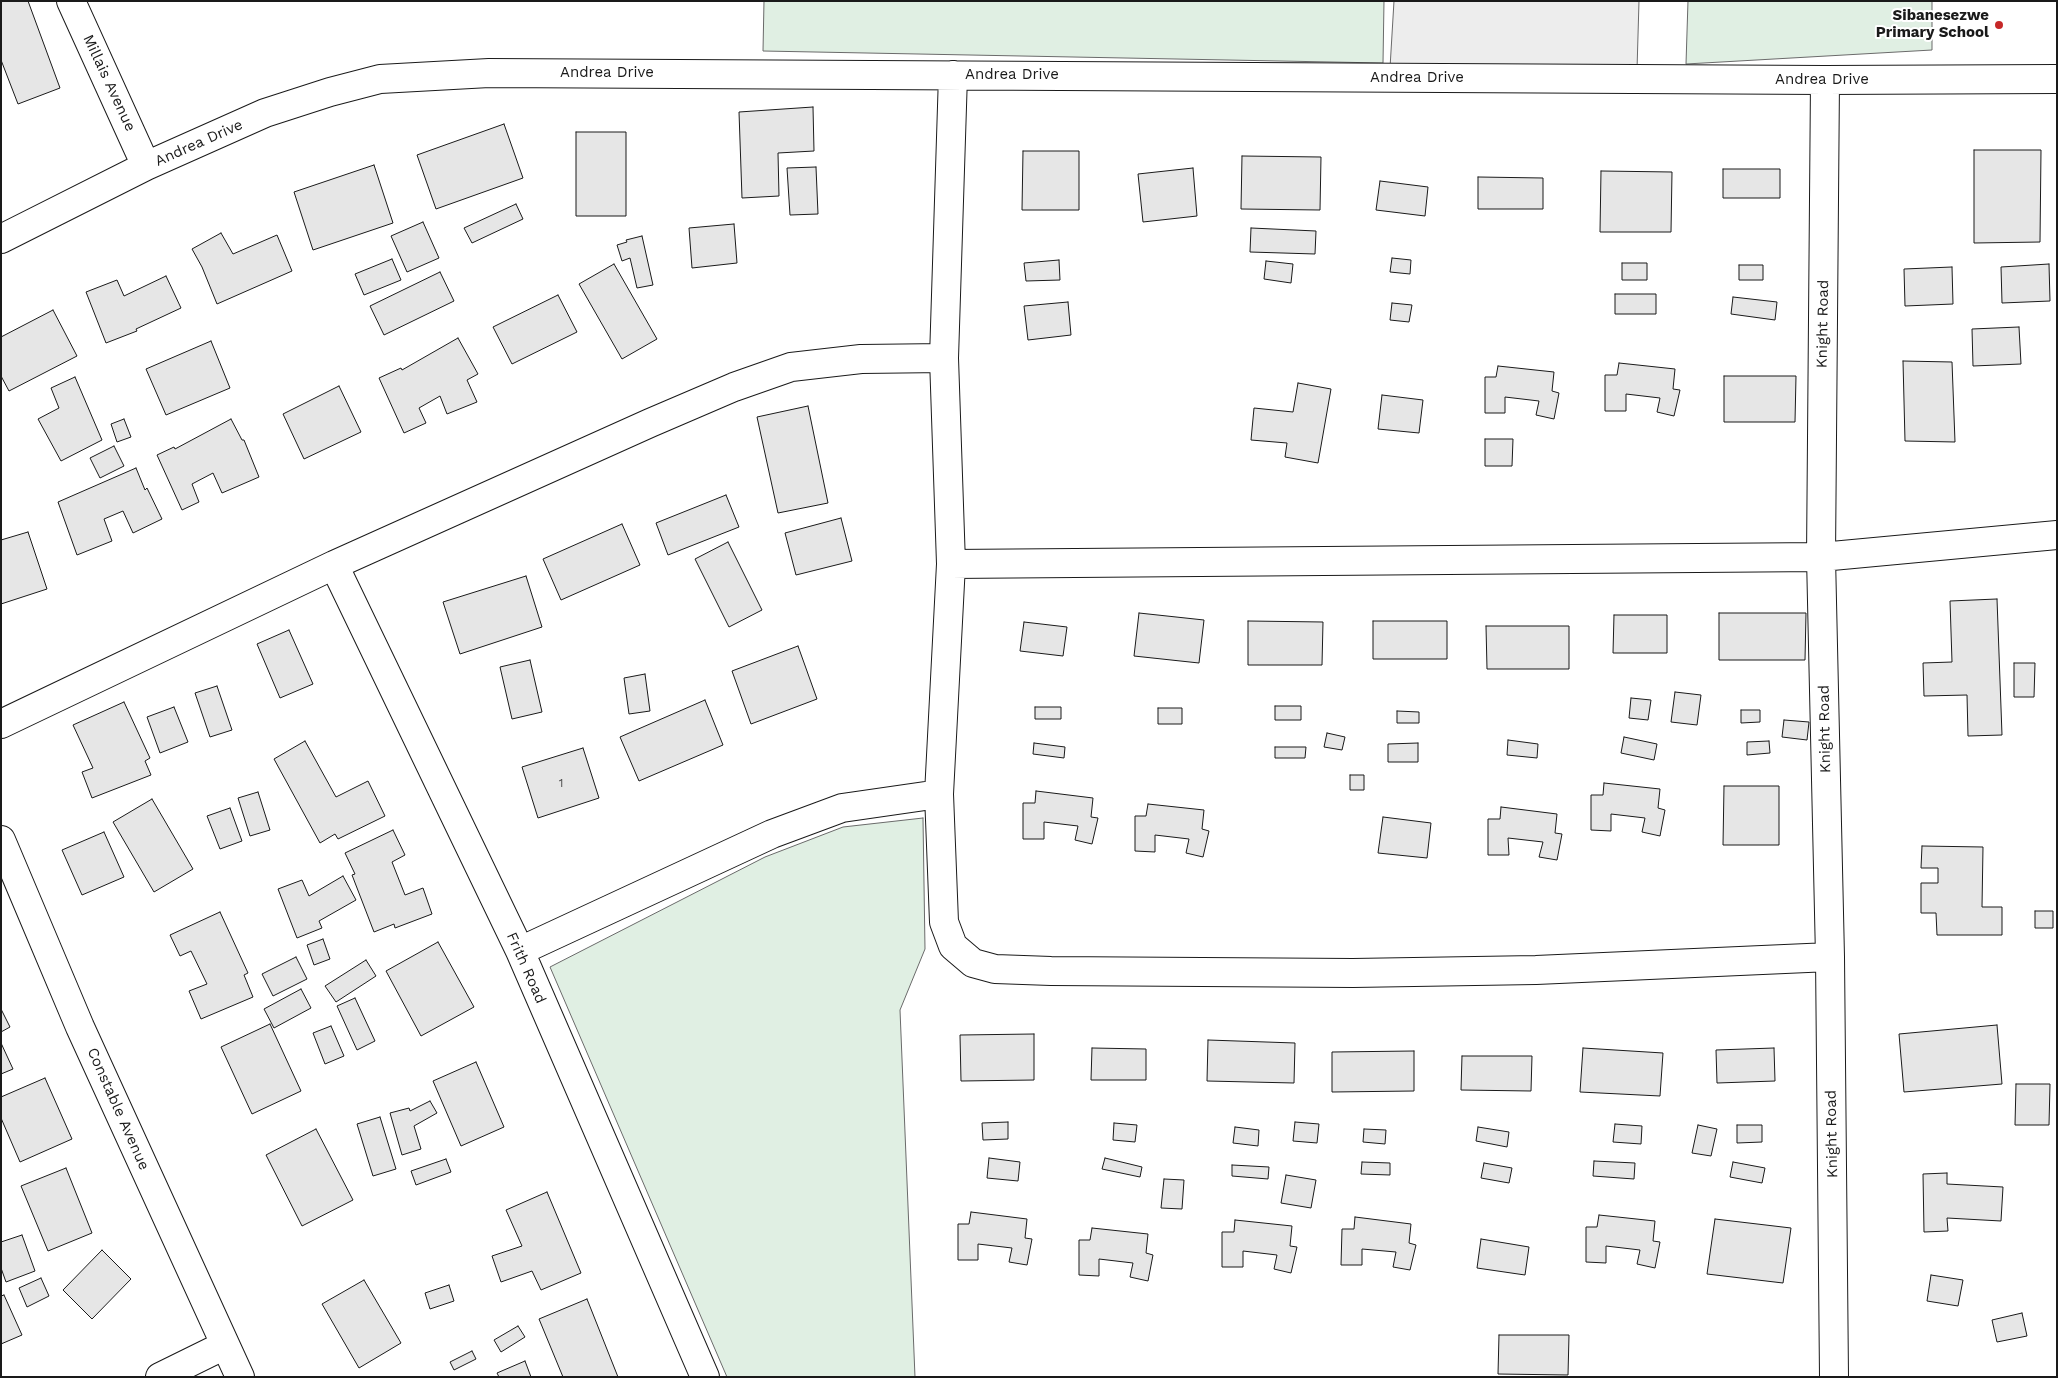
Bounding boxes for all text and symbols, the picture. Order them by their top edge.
place label: Sibanesezwe Primary School [1876,7,1989,42]
marker: Sibanesezwe Primary School [1993,19,2005,31]
street label: Millais Avenue [79,32,139,134]
street label: Andrea Drive [560,64,654,82]
street label: Andrea Drive [965,66,1059,84]
street label: Andrea Drive [1370,69,1464,87]
street label: Andrea Drive [1775,71,1869,89]
street label: Andrea Drive [152,116,246,170]
street label: Knight Road [1813,280,1833,368]
street label: Knight Road [1815,685,1835,773]
house number: 1 [559,776,563,790]
street label: Frith Road [502,930,550,1006]
street label: Constable Avenue [83,1045,153,1173]
street label: Knight Road [1822,1090,1842,1178]

